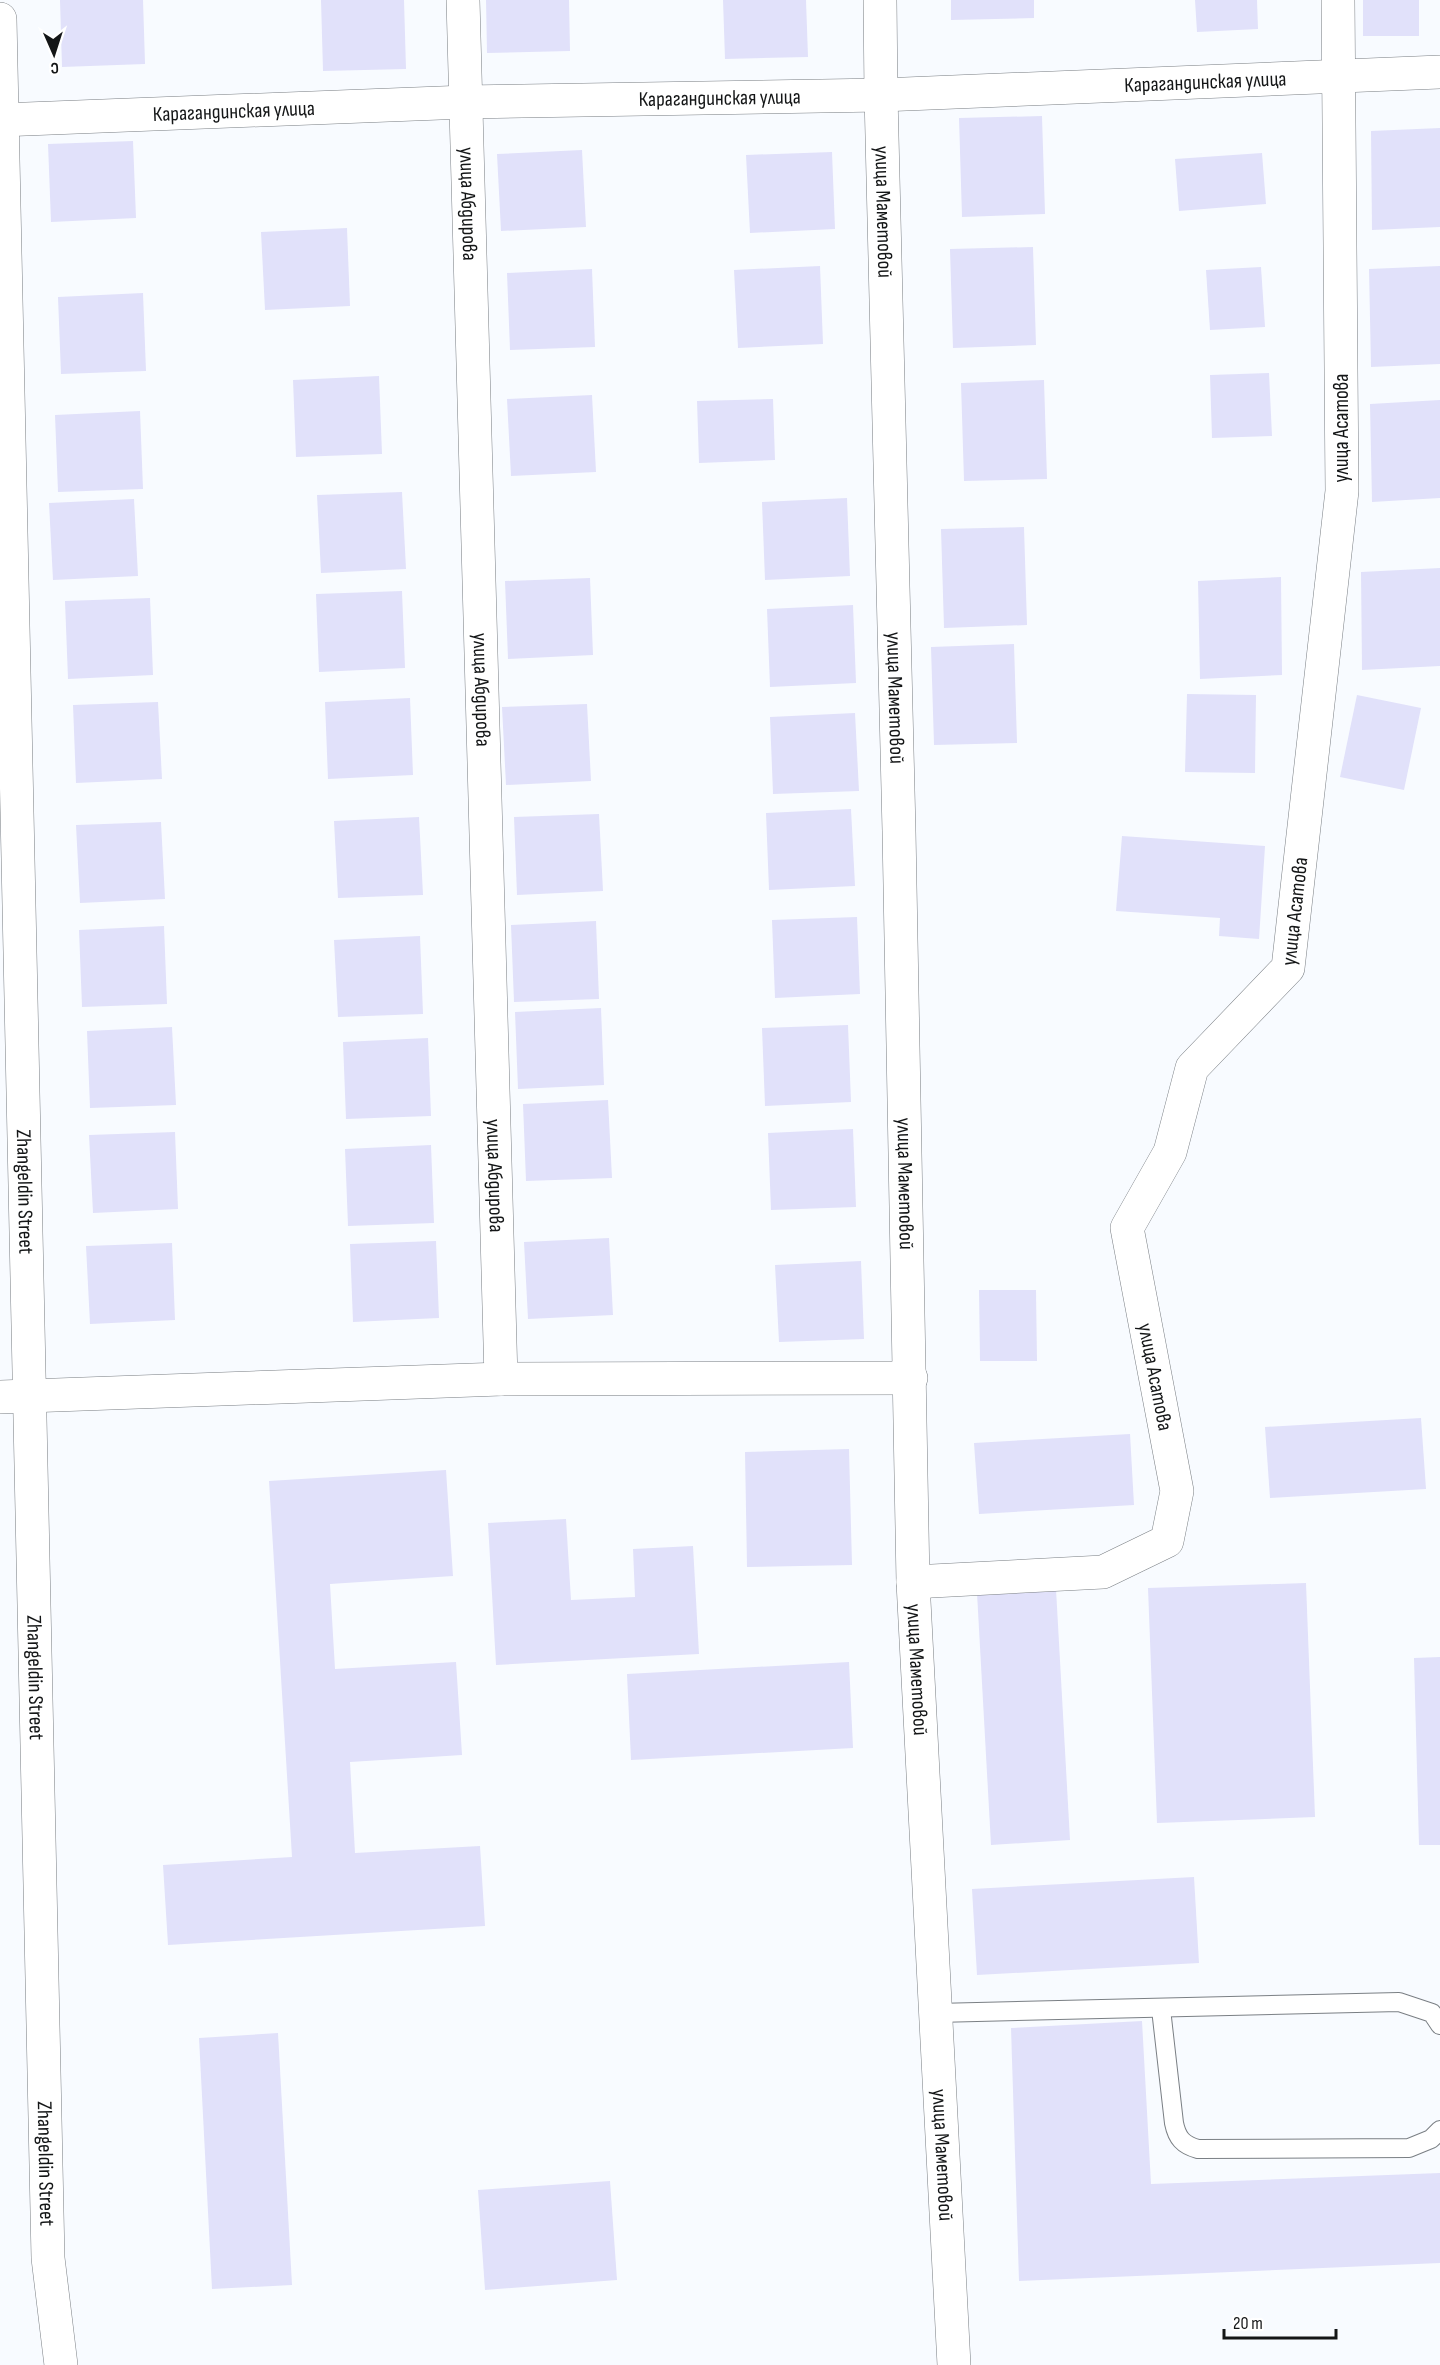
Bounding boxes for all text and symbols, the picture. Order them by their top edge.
north arrow [24,24,84,84]
text: С [50,58,59,77]
street label: Карагандинская улица [1124,66,1287,97]
street label: Карагандинская улица [638,84,801,112]
street label: Карагандинская улица [152,95,315,127]
street label: улица Маметовой [870,146,898,278]
street label: улица Абдирова [455,147,483,261]
street label: улица Асатова [1329,374,1354,482]
street label: улица Маметовой [882,631,910,764]
street label: улица Абдирова [468,633,496,747]
street label: улица Асатова [1276,856,1313,967]
street label: улица Маметовой [892,1117,919,1250]
street label: улица Абдирова [481,1118,509,1233]
street label: Zhangeldin Street [11,1129,39,1254]
street label: улица Асатова [1132,1321,1178,1433]
street label: улица Маметовой [902,1603,934,1736]
street label: Zhangeldin Street [22,1615,49,1740]
street label: улица Маметовой [927,2088,959,2221]
street label: Zhangeldin Street [32,2101,60,2226]
scale bar [1224,2302,1336,2340]
text: 20 m [1233,2313,1263,2334]

